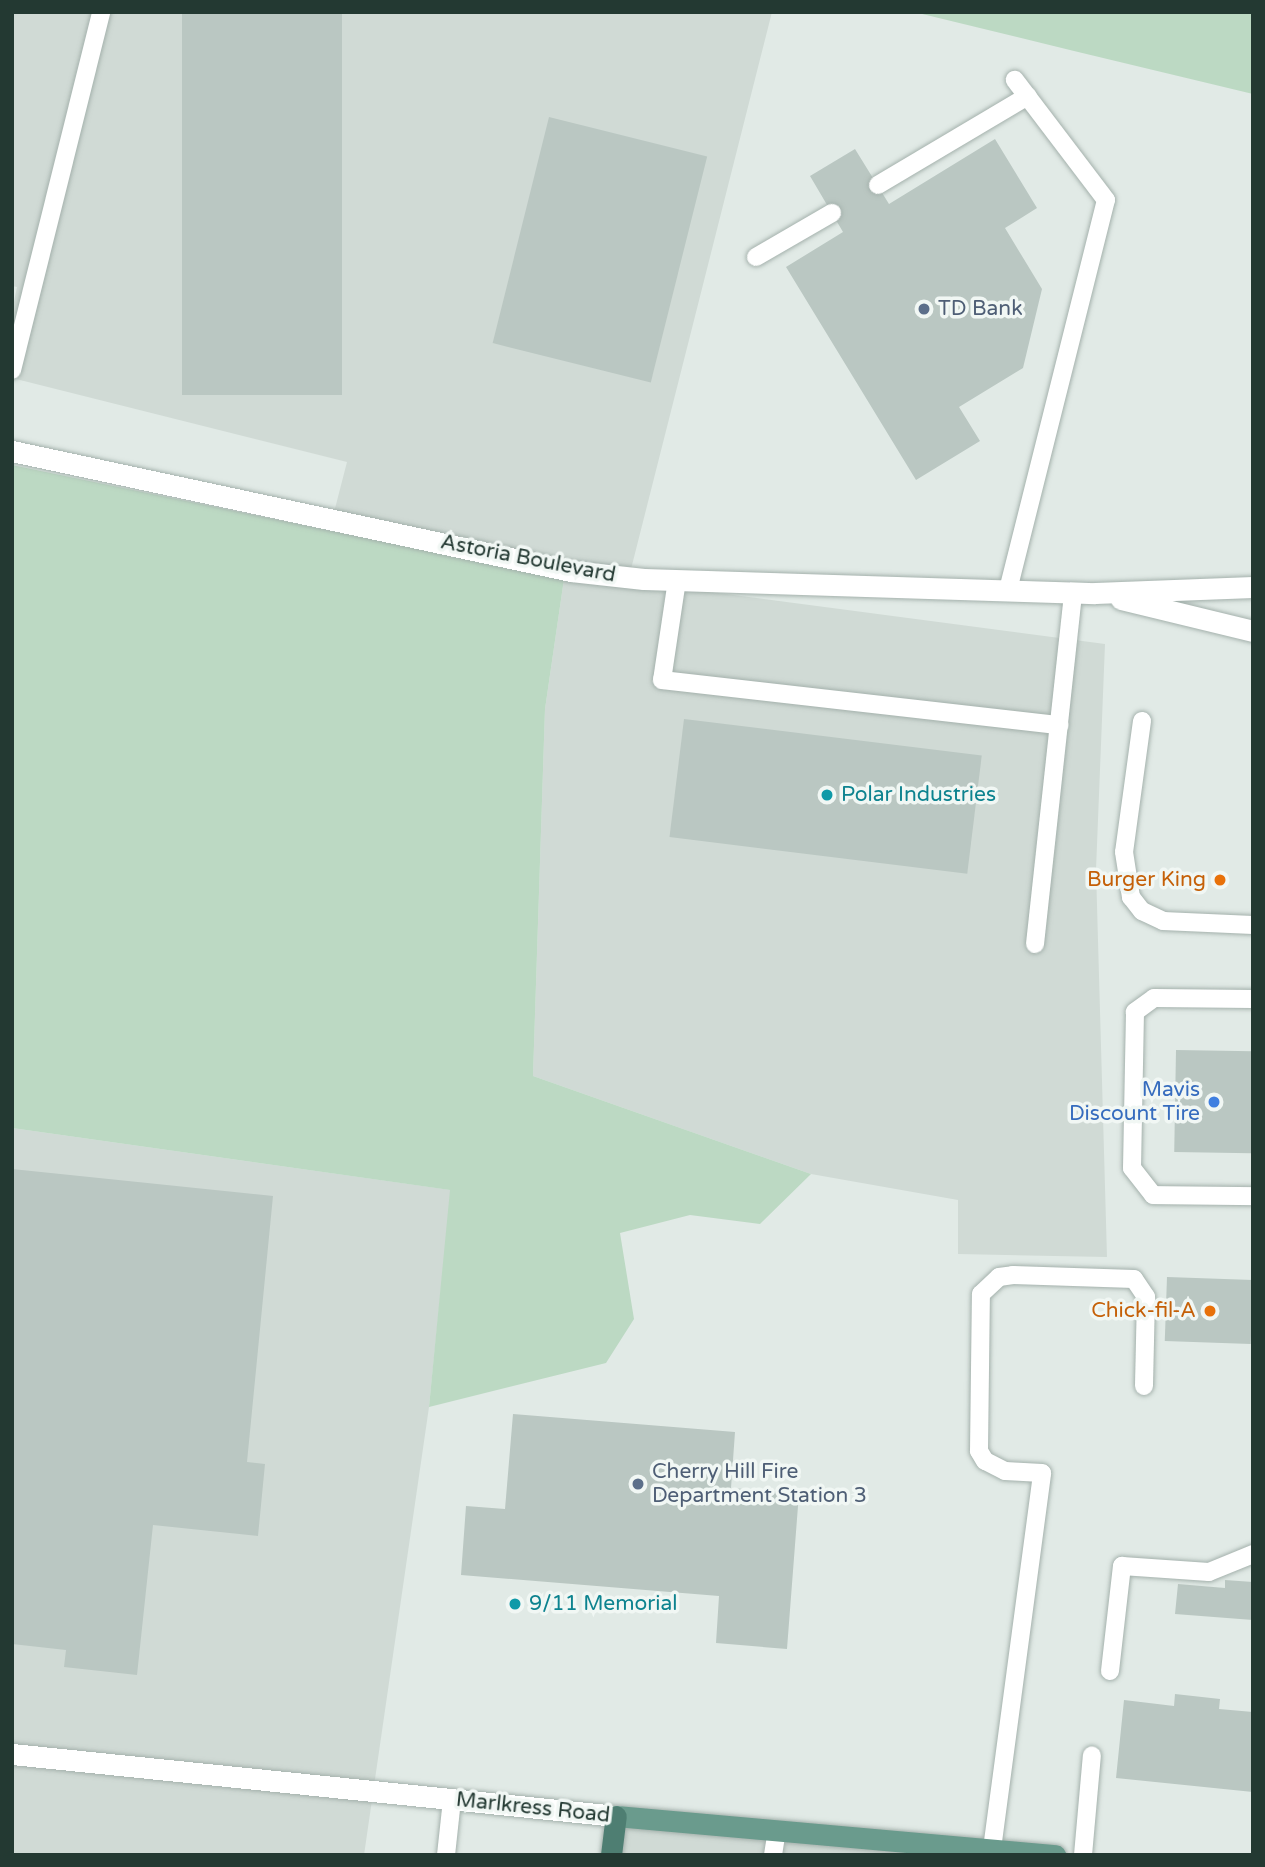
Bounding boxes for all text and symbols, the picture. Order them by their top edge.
place label: TD Bank [938,296,1023,322]
marker: TD Bank [916,301,932,317]
street label: Astoria Boulevard [438,530,618,588]
place label: Polar Industries [841,782,996,808]
marker: Polar Industries [819,787,835,803]
place label: Burger King [1087,867,1206,893]
marker: Burger King [1212,872,1228,888]
place label: Mavis Discount Tire [1069,1077,1200,1127]
marker: Mavis Discount Tire [1206,1094,1222,1110]
place label: Chick-fil-A [1091,1298,1196,1324]
marker: Chick-fil-A [1202,1303,1218,1319]
place label: Cherry Hill Fire Department Station 3 [652,1459,867,1509]
marker: Cherry Hill Fire Department Station 3 [630,1476,646,1492]
place label: 9/11 Memorial [529,1591,678,1617]
marker: 9/11 Memorial [507,1596,523,1612]
street label: Marlkress Road [455,1787,611,1829]

